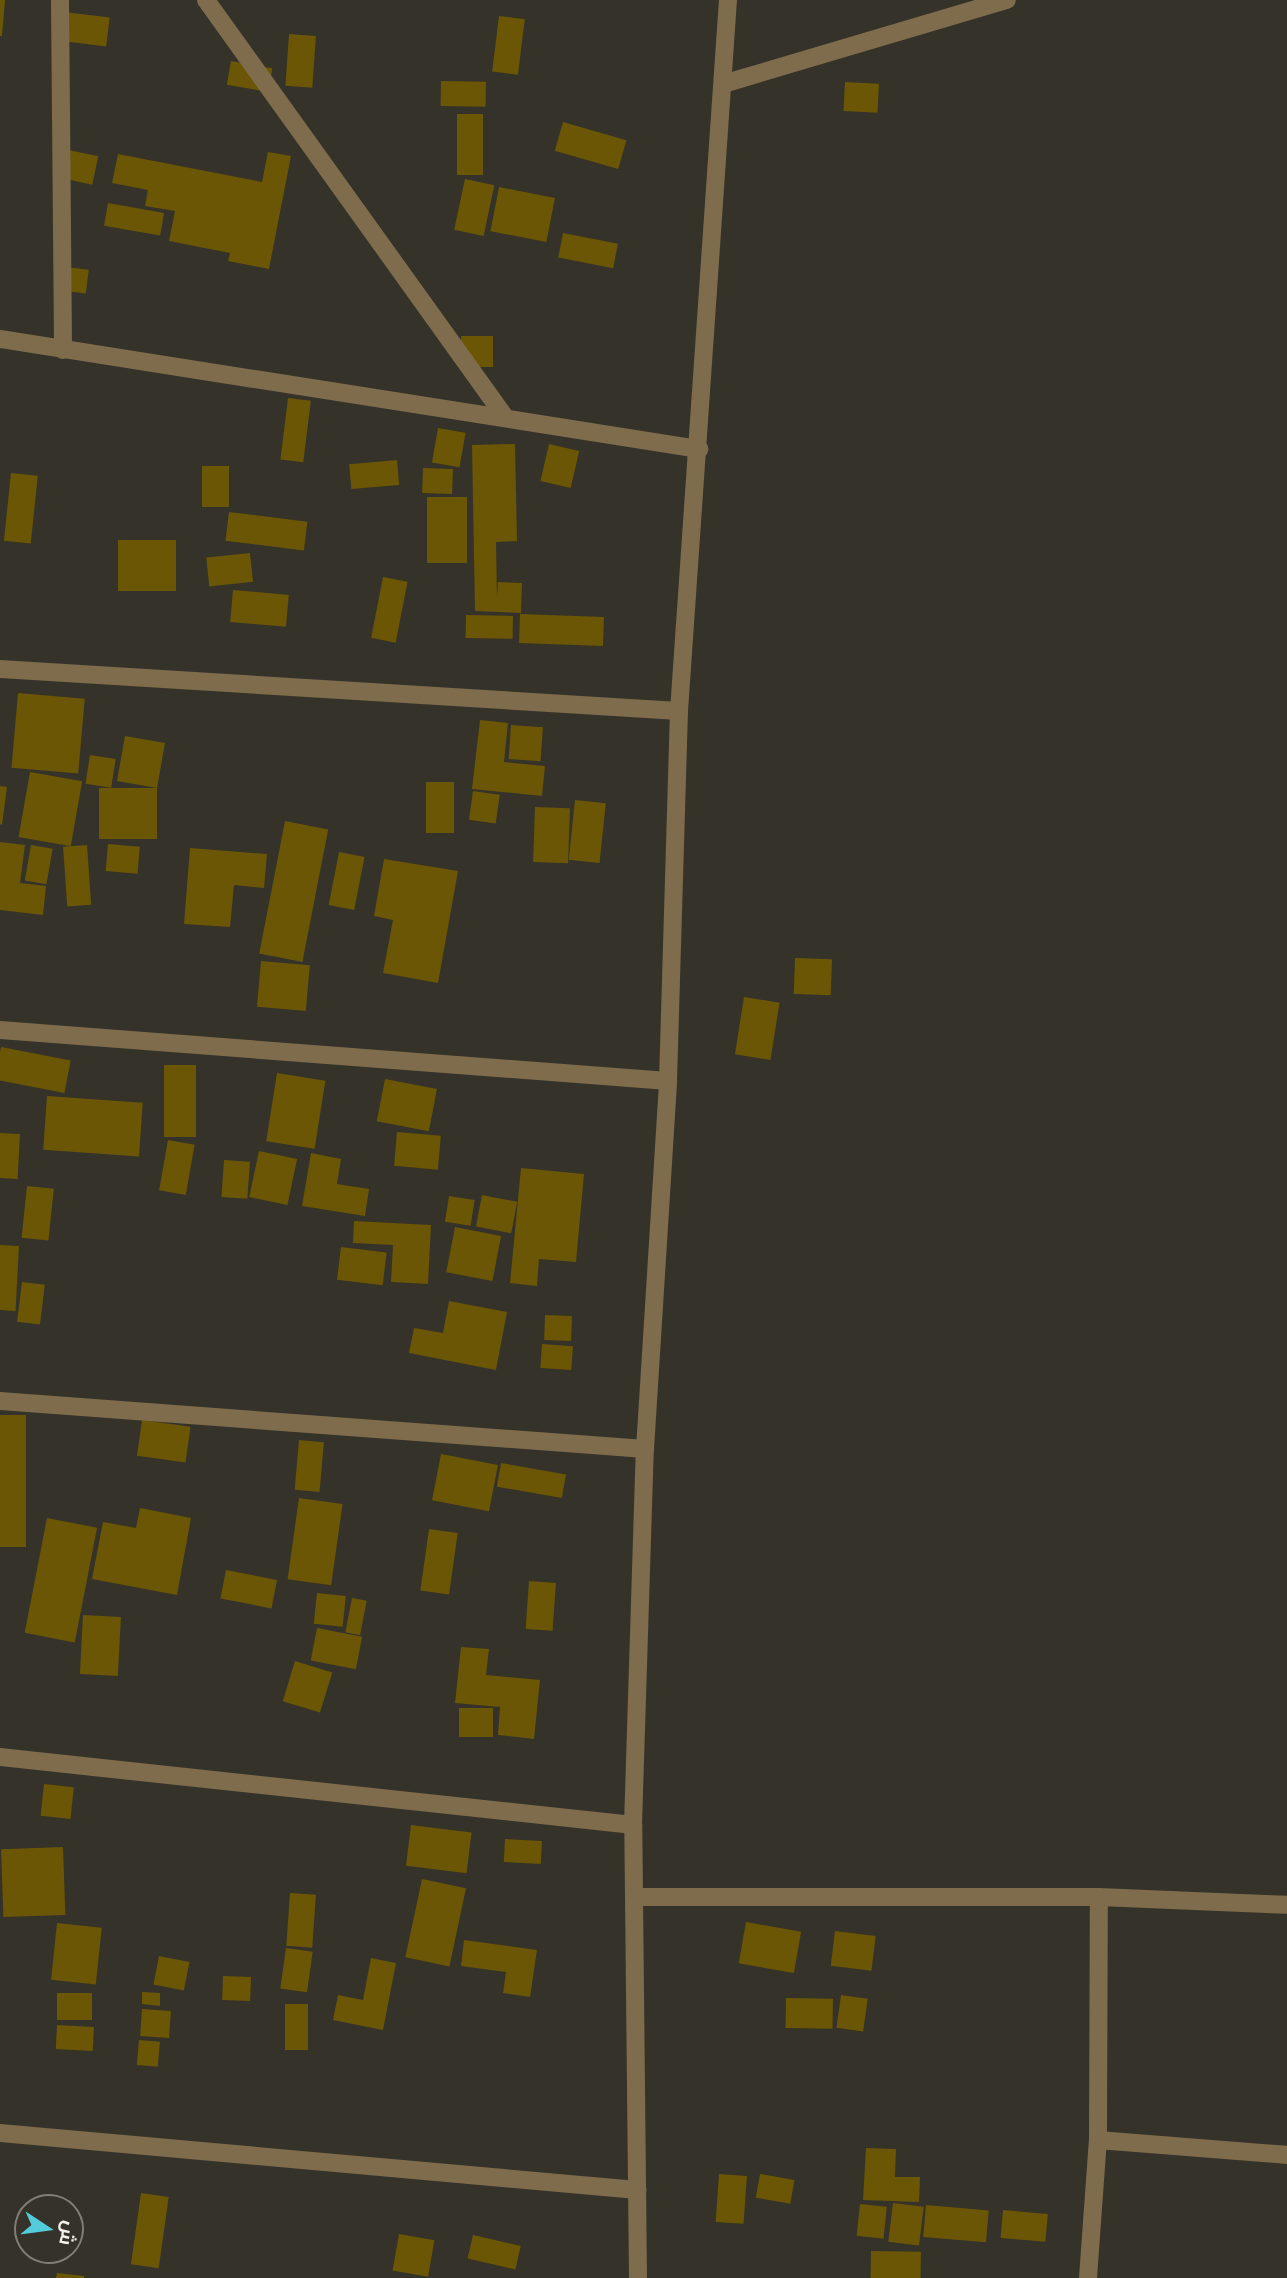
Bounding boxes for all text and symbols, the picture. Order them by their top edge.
north arrow [14,2194,84,2264]
text: ش [54,2219,82,2248]

